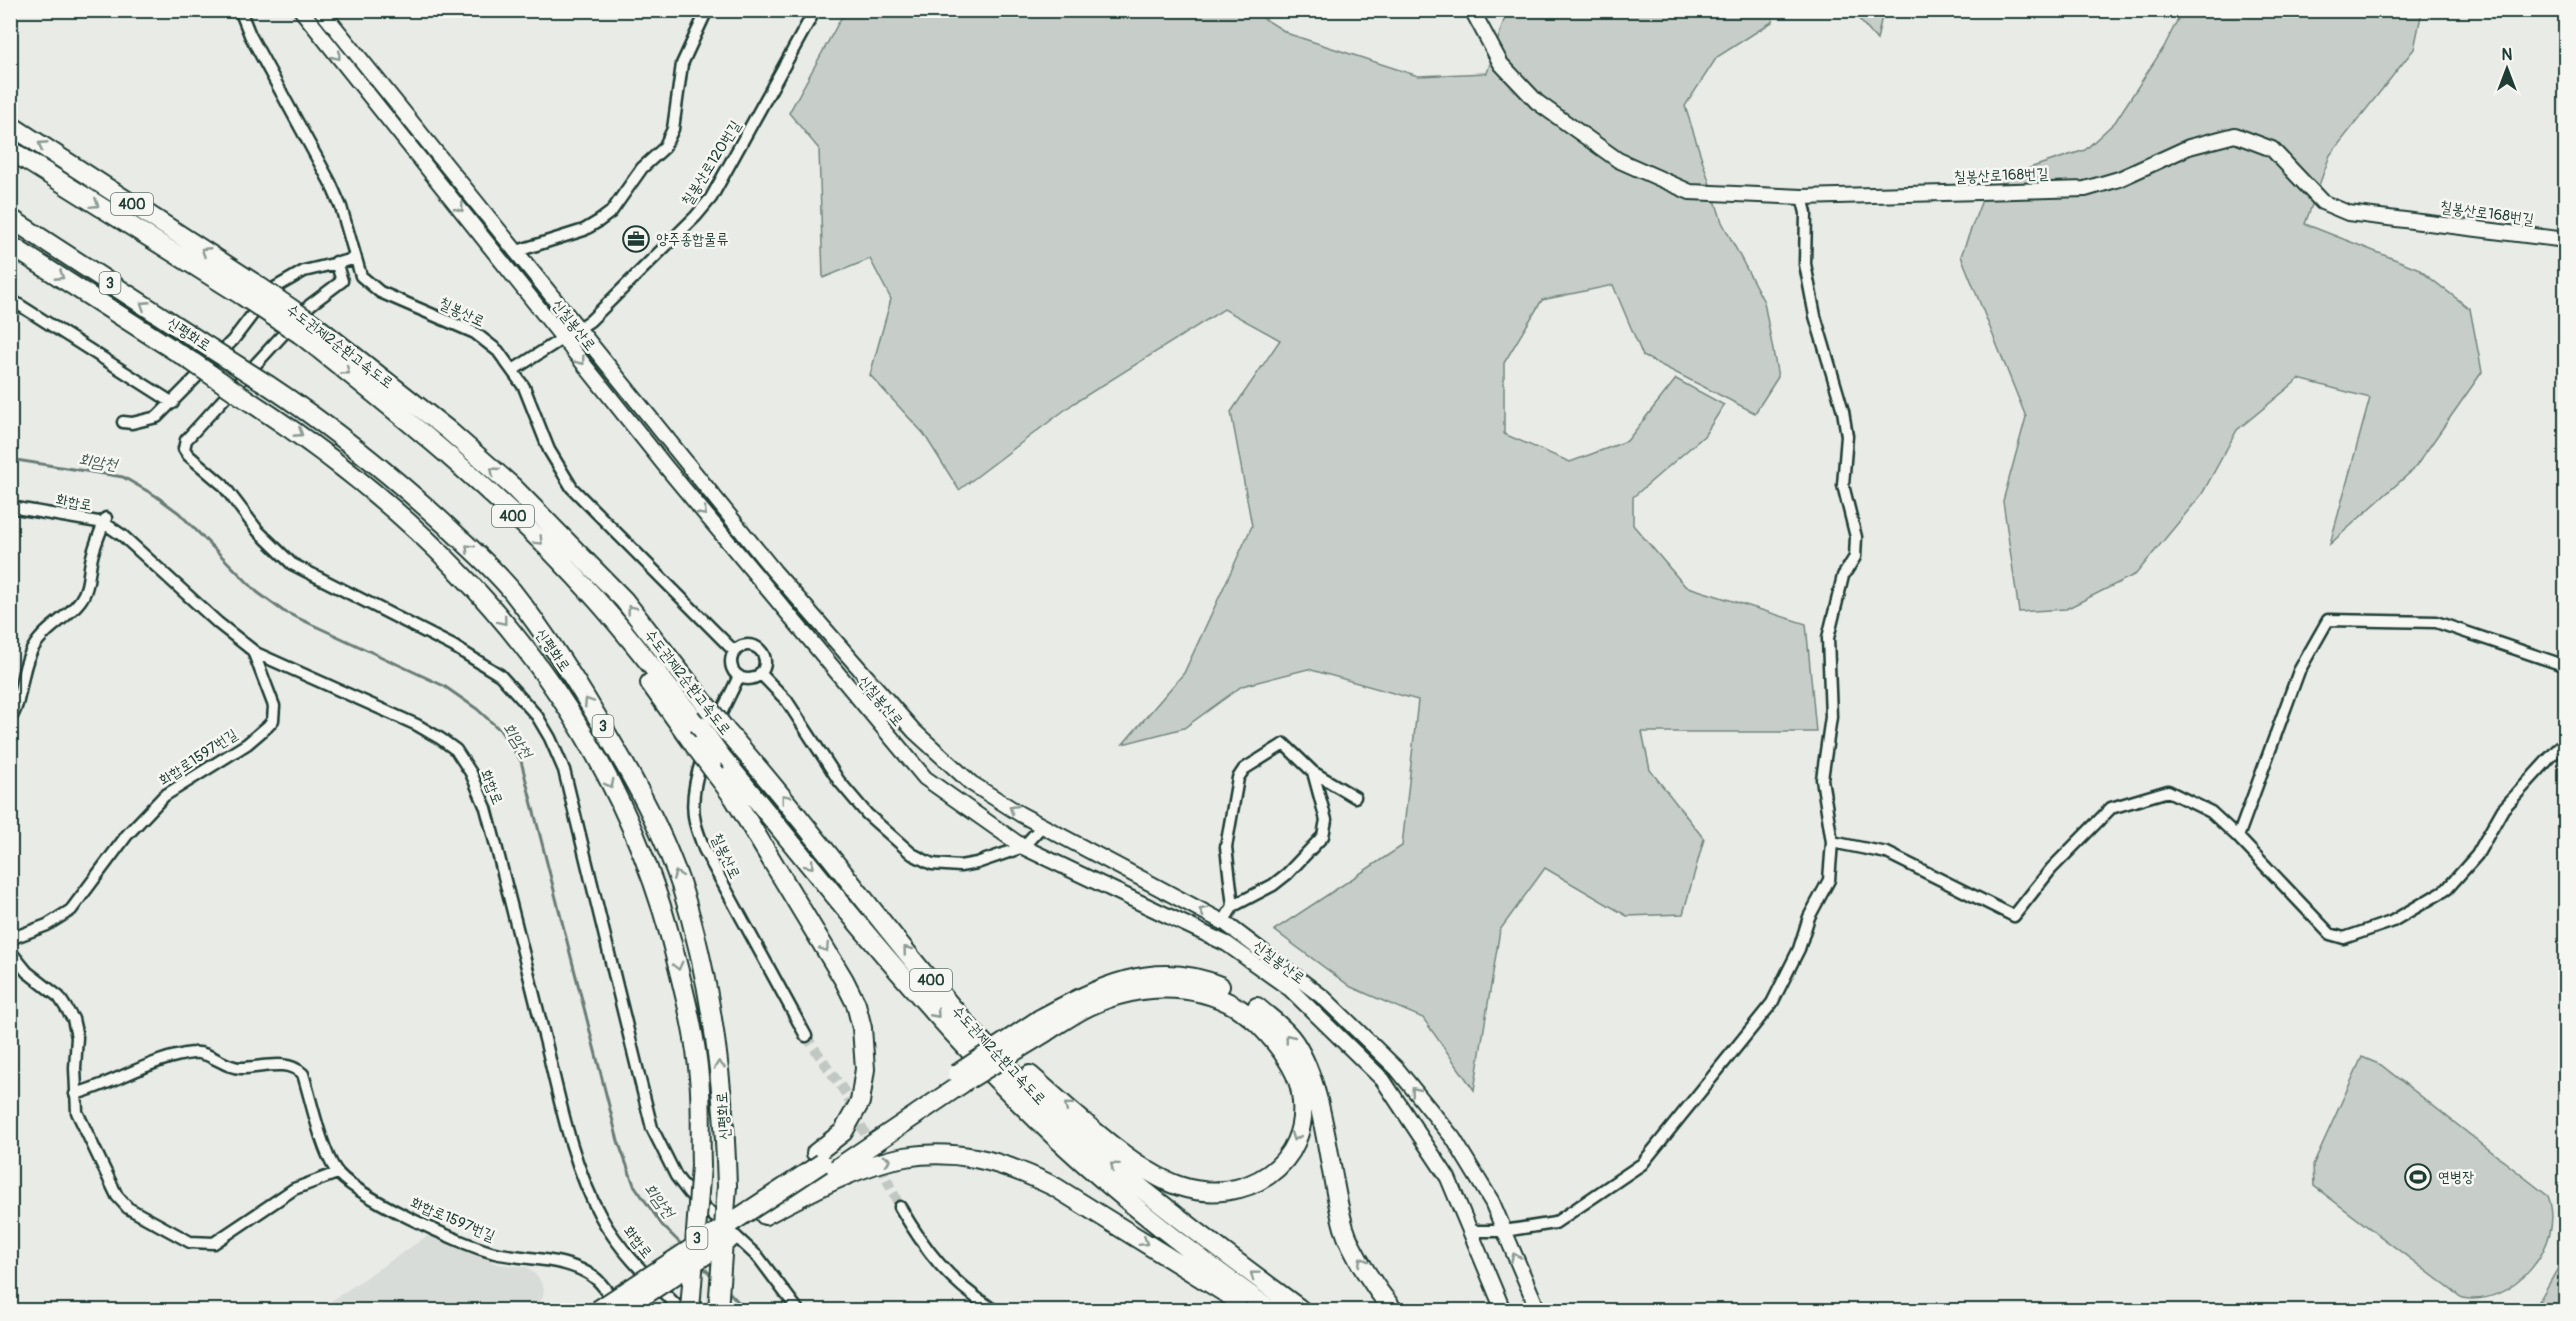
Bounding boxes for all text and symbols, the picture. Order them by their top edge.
north arrow [2477,39,2537,99]
text: N [2502,45,2513,65]
one-way arrow [330,49,341,60]
street label: 칠봉산로120번길 [678,117,745,209]
one-way arrow [37,142,48,153]
street label: 칠봉산로168번길 [1953,164,2049,187]
road number: 400 [111,193,153,215]
one-way arrow [89,197,99,209]
street label: 칠봉산로168번길 [2439,198,2535,229]
one-way arrow [452,201,463,212]
office icon: 양주종합물류 [621,224,651,254]
place label: 양주종합물류 [656,230,728,249]
one-way arrow [201,247,211,259]
one-way arrow [53,269,64,280]
road number: 3 [100,272,120,294]
street label: 칠봉산로 [436,294,488,331]
street label: 신칠봉산로 [548,296,600,355]
one-way arrow [140,300,150,312]
street label: 수도권제2순환고속도로 [282,300,397,393]
street label: 신평화로 [163,313,214,356]
one-way arrow [574,354,585,365]
one-way arrow [339,363,350,374]
one-way arrow [292,425,303,436]
water label: 회암천 [77,449,121,475]
one-way arrow [490,467,501,478]
street label: 화합로 [54,490,93,515]
road number: 400 [492,505,534,527]
one-way arrow [696,506,707,517]
one-way arrow [531,534,542,545]
one-way arrow [466,544,476,555]
one-way arrow [627,605,638,616]
one-way arrow [495,614,506,625]
street label: 신평화로 [531,625,574,676]
street label: 수도권제2순환고속도로 [640,626,735,739]
street label: 신칠봉산로 [854,672,907,731]
one-way arrow [584,698,595,709]
road number: 3 [592,715,614,737]
water label: 회암천 [498,719,537,764]
street label: 화합로1597번길 [155,725,241,790]
street label: 화합로 [476,767,507,808]
one-way arrow [602,777,614,788]
one-way arrow [781,794,792,805]
one-way arrow [1009,805,1019,817]
street label: 칠봉산로 [707,830,744,882]
one-way arrow [803,859,814,870]
one-way arrow [672,870,684,881]
one-way arrow [1198,907,1209,919]
street label: 신칠봉산로 [1249,937,1309,988]
one-way arrow [817,942,829,952]
one-way arrow [903,946,914,957]
one-way arrow [670,961,683,971]
road number: 400 [910,969,952,991]
street label: 수도권제2순환고속도로 [948,1002,1050,1109]
one-way arrow [929,1007,940,1018]
one-way arrow [1286,1034,1297,1045]
one-way arrow [713,1061,726,1070]
one-way arrow [1411,1087,1422,1098]
street label: 신평화로 [712,1091,735,1141]
one-way arrow [1063,1103,1074,1114]
one-way arrow [1290,1132,1303,1142]
one-way arrow [882,1154,892,1167]
one-way arrow [1110,1162,1121,1173]
sports icon: 연병장 [2403,1162,2433,1192]
place label: 연병장 [2438,1168,2474,1187]
water label: 회암천 [640,1179,680,1224]
street label: 화합로1597번길 [408,1193,498,1246]
street label: 화합로 [619,1222,656,1262]
road number: 3 [686,1227,708,1249]
one-way arrow [1138,1234,1149,1245]
one-way arrow [1510,1252,1522,1263]
one-way arrow [1358,1257,1369,1268]
one-way arrow [1250,1272,1261,1283]

